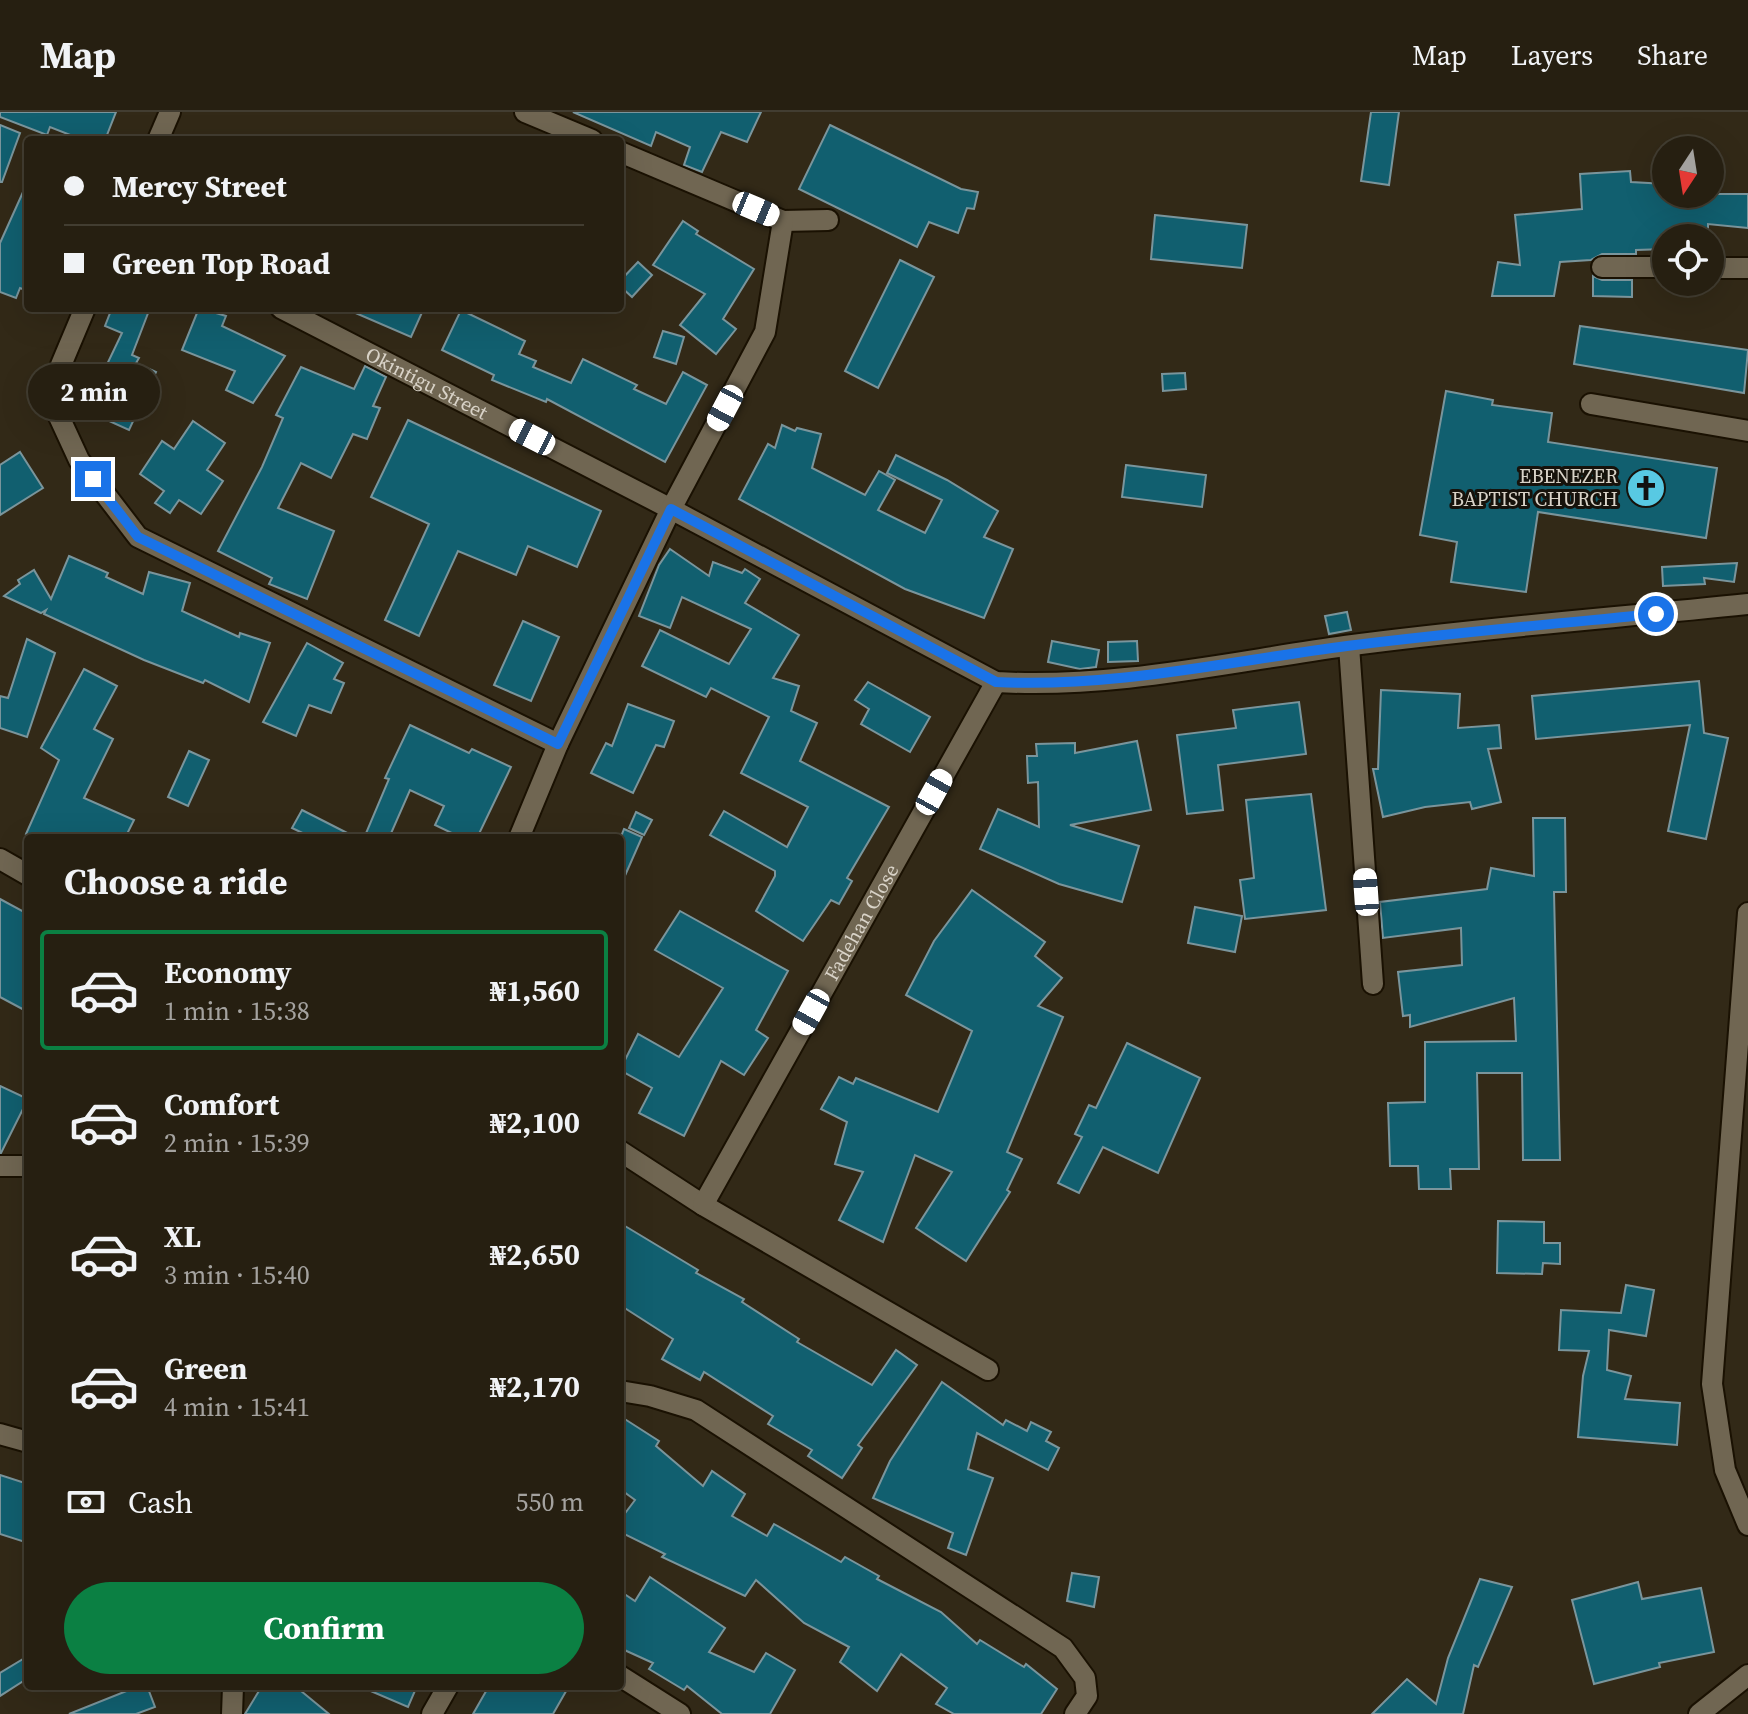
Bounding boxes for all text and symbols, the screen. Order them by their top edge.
text: Map [40,29,116,81]
text: Map [1412,36,1467,74]
text: Layers [1511,36,1593,74]
text: Share [1637,36,1708,74]
north arrow [1652,136,1724,208]
map controls [1652,136,1724,296]
text: Mercy Street [112,166,287,207]
car [729,189,783,229]
button: locate [1652,224,1724,296]
text: Green Top Road [112,243,330,284]
street label: Okintigu Street [361,340,493,426]
callout: 2 min [27,363,159,419]
text: 2 min [60,374,128,410]
car [703,381,747,435]
car [505,415,559,459]
route end [75,461,111,497]
place label: EBENEZER BAPTIST CHURCH [1452,462,1618,513]
church icon: EBENEZER BAPTIST CHURCH [1625,467,1667,509]
route start [1638,596,1674,632]
car [912,765,956,819]
text: Choose a ride [64,857,287,906]
street label: Fadehan Close [817,859,905,986]
car [1352,867,1380,917]
text: Economy [164,952,292,993]
icon: car [68,954,140,1026]
text: ₦1,560 [490,970,580,1011]
car [789,985,833,1039]
text: 1 min · 15:38 [164,993,310,1029]
text: Comfort [164,1084,279,1125]
icon: car [68,1086,140,1158]
text: ₦2,100 [490,1102,580,1143]
text: 2 min · 15:39 [164,1125,310,1161]
text: XL [164,1216,201,1257]
icon: car [68,1218,140,1290]
text: ₦2,650 [490,1234,580,1275]
text: 3 min · 15:40 [164,1257,310,1293]
text: Green [164,1348,247,1389]
icon: car [68,1350,140,1422]
text: ₦2,170 [490,1366,580,1407]
text: 4 min · 15:41 [164,1389,310,1425]
icon: cash [64,1480,108,1524]
text: Cash [128,1482,193,1523]
text: 550 m [516,1484,584,1520]
button: Confirm [64,1582,584,1674]

